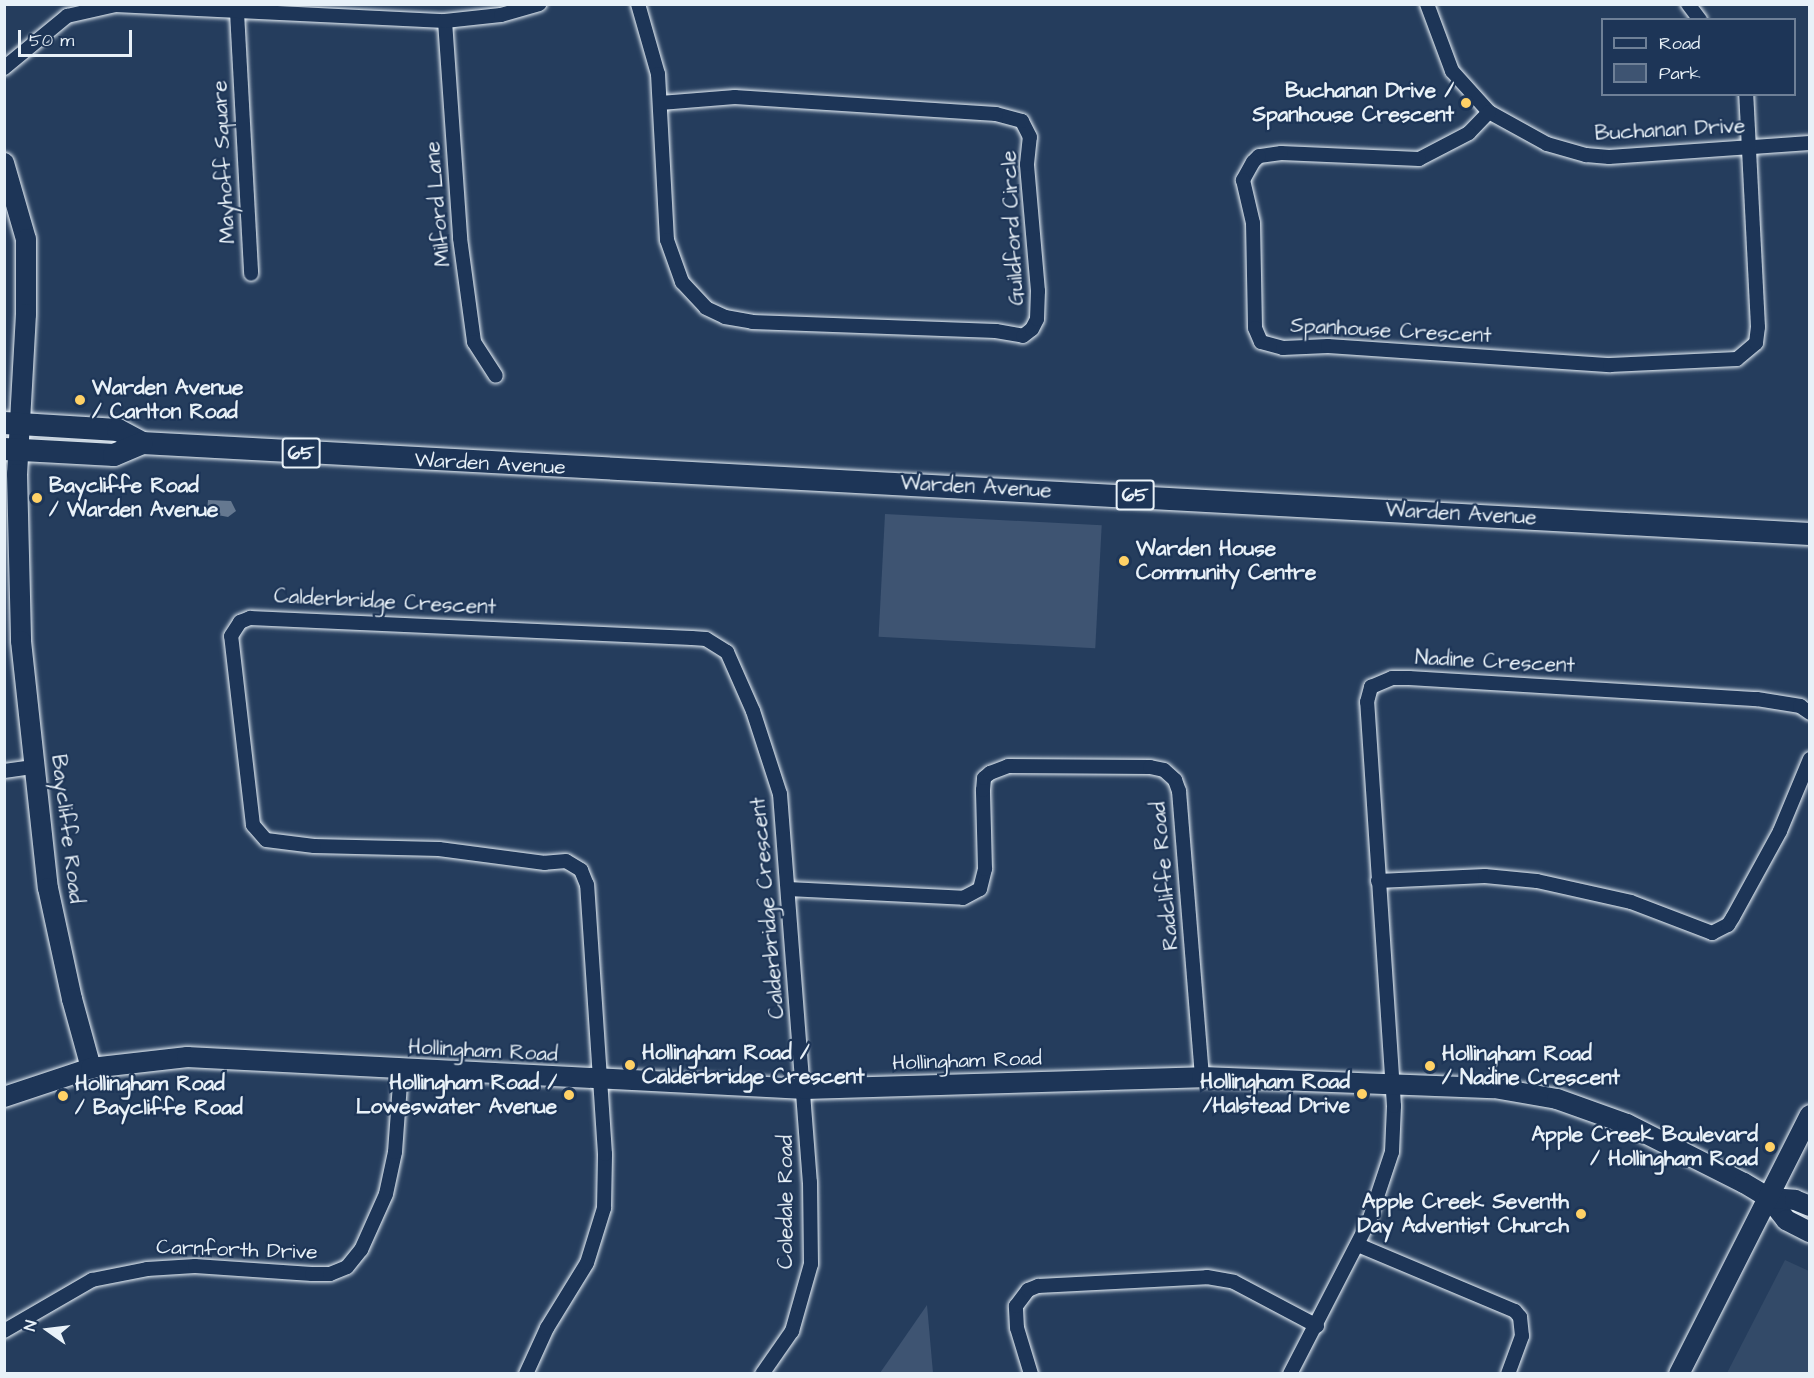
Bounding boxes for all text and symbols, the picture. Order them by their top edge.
scale bar [21,18,135,56]
legend [1601,18,1796,96]
text: 50 m [29,28,74,53]
text: Road [1659,31,1700,56]
text: Park [1659,61,1701,86]
place label: Buchanan Drive / Spanhouse Crescent [1252,78,1454,128]
street label: Mayhoff Square [207,80,241,244]
marker: Buchanan Drive / Spanhouse Crescent [1459,96,1473,110]
street label: Buchanan Drive [1594,113,1746,147]
street label: Milford Lane [420,140,456,268]
street label: Guildford Circle [996,150,1030,306]
street label: Spanhouse Crescent [1290,313,1492,349]
place label: Warden Avenue / Carlton Road [92,375,243,425]
marker: Warden Avenue / Carlton Road [73,393,87,407]
road number: 65 [282,436,320,470]
street label: Warden Avenue [414,447,566,481]
street label: Warden Avenue [900,470,1052,504]
place label: Baycliffe Road / Warden Avenue [49,473,218,523]
road number: 65 [1116,478,1154,512]
marker: Baycliffe Road / Warden Avenue [30,491,44,505]
street label: Warden Avenue [1385,497,1537,531]
place label: Warden House Community Centre [1136,536,1316,586]
marker: Warden House Community Centre [1117,554,1131,568]
street label: Calderbridge Crescent [273,584,497,620]
street label: Nadine Crescent [1414,645,1576,679]
street label: Baycliffe Road [45,753,89,905]
street label: Calderbridge Crescent [746,796,790,1020]
street label: Radcliffe Road [1146,801,1184,951]
street label: Hollingham Road [408,1034,558,1068]
place label: Hollingham Road / Calderbridge Crescent [642,1040,864,1090]
place label: Hollingham Road / Nadine Crescent [1442,1041,1620,1091]
street label: Hollingham Road [892,1046,1042,1076]
marker: Hollingham Road / Calderbridge Crescent [623,1058,637,1072]
marker: Hollingham Road / Nadine Crescent [1423,1059,1437,1073]
place label: Hollingham Road /Halstead Drive [1200,1069,1350,1119]
place label: Hollingham Road / Loweswater Avenue [356,1070,557,1120]
place label: Hollingham Road / Baycliffe Road [75,1071,243,1121]
marker: Hollingham Road /Halstead Drive [1355,1087,1369,1101]
marker: Hollingham Road / Loweswater Avenue [562,1088,576,1102]
marker: Hollingham Road / Baycliffe Road [56,1089,70,1103]
place label: Apple Creek Boulevard / Hollingham Road [1532,1122,1758,1172]
street label: Coledale Road [773,1135,799,1269]
marker: Apple Creek Boulevard / Hollingham Road [1763,1140,1777,1154]
place label: Apple Creek Seventh Day Adventist Church [1357,1189,1569,1239]
marker: Apple Creek Seventh Day Adventist Church [1574,1207,1588,1221]
street label: Carnforth Drive [156,1235,318,1265]
north arrow [18,1300,78,1360]
text: N [19,1318,42,1333]

